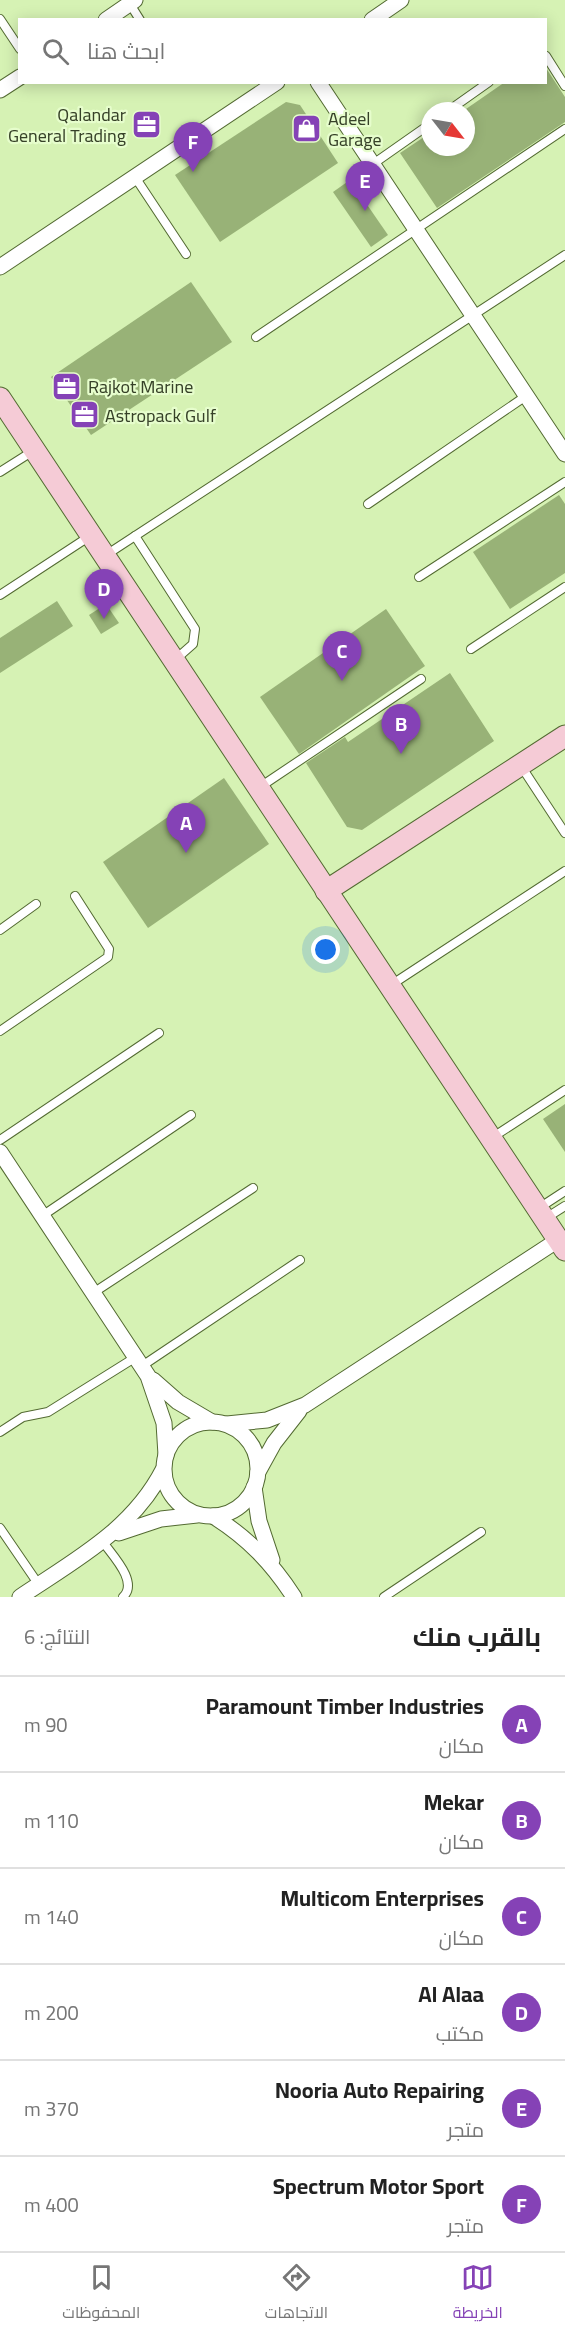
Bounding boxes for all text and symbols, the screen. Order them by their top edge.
search box [18,18,547,84]
text: ابحث هنا [87,30,165,72]
icon: search [39,35,72,68]
place label: Qalandar General Trading [8,98,126,152]
place label: Adeel Garage [328,102,382,156]
north arrow [421,102,475,156]
office icon: Qalandar General Trading [131,108,163,140]
shop icon: Adeel Garage [291,112,323,144]
pin: F [174,122,212,172]
pin: E [346,162,385,211]
office icon: Rajkot Marine [51,370,83,402]
place label: Rajkot Marine [88,370,193,403]
office icon: Astropack Gulf [68,399,100,431]
place label: Astropack Gulf [105,399,216,432]
pin: D [84,570,124,619]
pin: C [322,632,362,681]
pin: B [382,704,420,754]
pin: A [166,804,206,853]
your location [311,935,340,964]
text: بالقرب منك [413,1612,541,1661]
text: النتائج: 6 [24,1618,90,1655]
text: Paramount Timber Industries [206,1685,484,1727]
text: 90 m [24,1706,68,1743]
text: A [515,1706,528,1743]
text: مكان [439,1727,484,1764]
text: Mekar [424,1781,484,1823]
text: 110 m [24,1802,79,1839]
text: B [515,1802,528,1839]
text: مكان [439,1823,484,1860]
text: Multicom Enterprises [280,1877,484,1919]
text: 140 m [24,1898,79,1935]
text: C [516,1898,527,1935]
text: مكان [439,1919,484,1956]
text: Al Alaa [418,1973,484,2015]
text: 200 m [24,1994,79,2031]
text: D [515,1994,528,2031]
text: مكتب [436,2015,484,2052]
text: Nooria Auto Repairing [275,2069,484,2111]
text: 370 m [24,2090,79,2127]
text: E [516,2090,527,2127]
text: متجر [447,2111,484,2148]
text: Spectrum Motor Sport [273,2165,484,2207]
text: 400 m [24,2186,79,2223]
text: F [516,2186,527,2223]
text: متجر [447,2207,484,2244]
tab: المحفوظات [62,2261,140,2327]
tab: الاتجاهات [265,2261,328,2327]
tab: الخريطة [453,2261,503,2327]

